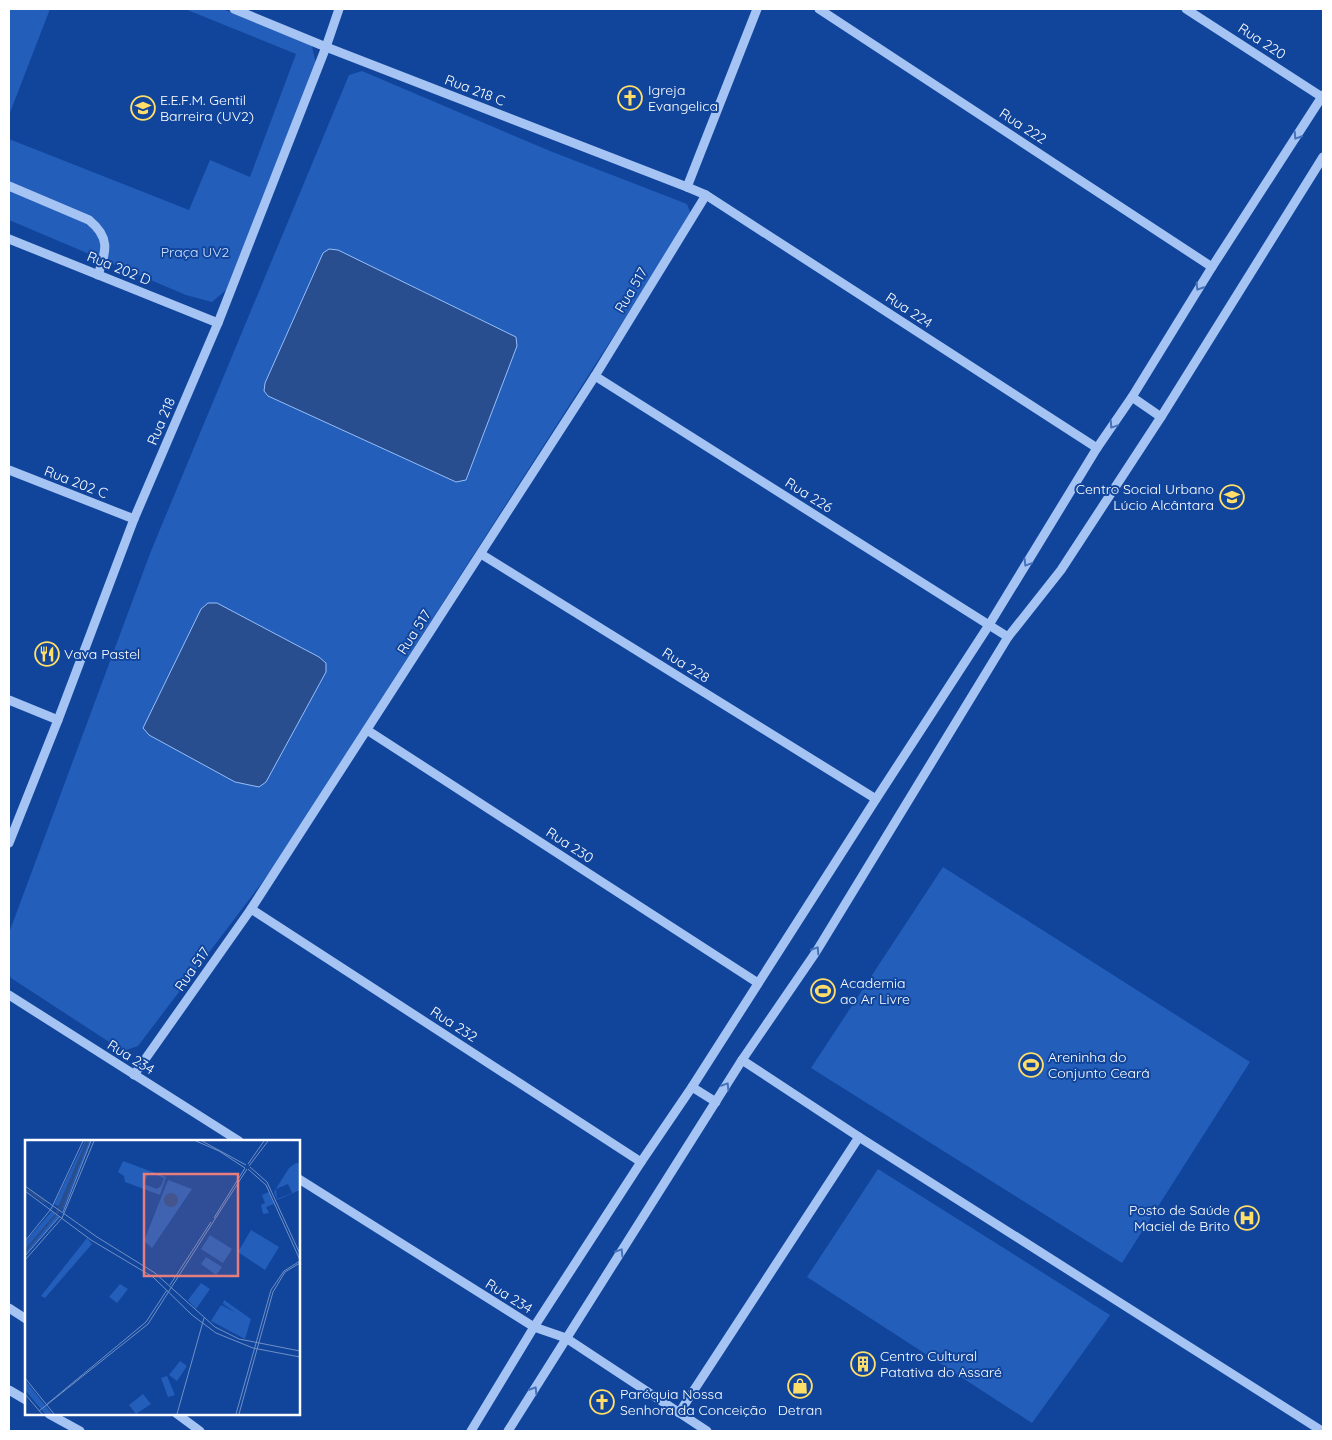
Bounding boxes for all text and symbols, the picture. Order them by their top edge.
street label: Rua 220 [1235,19,1289,63]
street label: Rua 218 C [442,70,508,110]
place label: Igreja Evangelica [648,81,718,115]
church icon: Igreja Evangelica [617,85,643,111]
place label: E.E.F.M. Gentil Barreira (UV2) [160,91,254,125]
school or university icon: E.E.F.M. Gentil Barreira (UV2) [130,95,156,121]
street label: Rua 222 [996,104,1050,148]
one-way arrow [1293,131,1303,140]
park label: Praça UV2 [161,243,230,261]
street label: Rua 202 D [84,247,154,289]
street label: Rua 517 [611,264,651,316]
one-way arrow [1196,282,1205,291]
street label: Rua 224 [882,288,936,332]
street label: Rua 218 [143,394,179,448]
one-way arrow [1110,419,1119,429]
street label: Rua 202 C [42,462,110,502]
street label: Rua 226 [782,473,836,517]
place label: Centro Social Urbano Lúcio Alcântara [1076,480,1214,514]
school or university icon: Centro Social Urbano Lúcio Alcântara [1219,484,1245,510]
one-way arrow [1024,558,1034,567]
street label: Rua 517 [393,606,435,658]
restaurant icon: Vava Pastel [34,641,60,667]
street label: Rua 228 [659,643,713,687]
place label: Vava Pastel [64,645,140,663]
street label: Rua 230 [543,823,597,867]
street label: Rua 517 [170,944,214,994]
one-way arrow [810,947,820,956]
place label: Academia ao Ar Livre [840,974,910,1008]
sports icon: Academia ao Ar Livre [810,978,836,1004]
street label: Rua 232 [427,1002,481,1046]
street label: Rua 234 [104,1036,158,1078]
place label: Areninha do Conjunto Ceará [1048,1048,1150,1082]
sports icon: Areninha do Conjunto Ceará [1018,1052,1044,1078]
one-way arrow [720,1082,730,1091]
inset map [25,1140,300,1415]
place label: Posto de Saúde Maciel de Brito [1129,1201,1230,1235]
hospital icon: Posto de Saúde Maciel de Brito [1234,1205,1260,1231]
one-way arrow [614,1249,624,1258]
street label: Rua 234 [482,1275,536,1317]
place label: Centro Cultural Patativa do Assaré [880,1347,1002,1381]
building icon: Centro Cultural Patativa do Assaré [850,1351,876,1377]
shop icon: Detran [787,1373,813,1399]
place label: Paróquia Nossa Senhora da Conceição [620,1385,767,1419]
one-way arrow [527,1386,537,1395]
church icon: Paróquia Nossa Senhora da Conceição [589,1389,615,1415]
place label: Detran [778,1401,822,1419]

